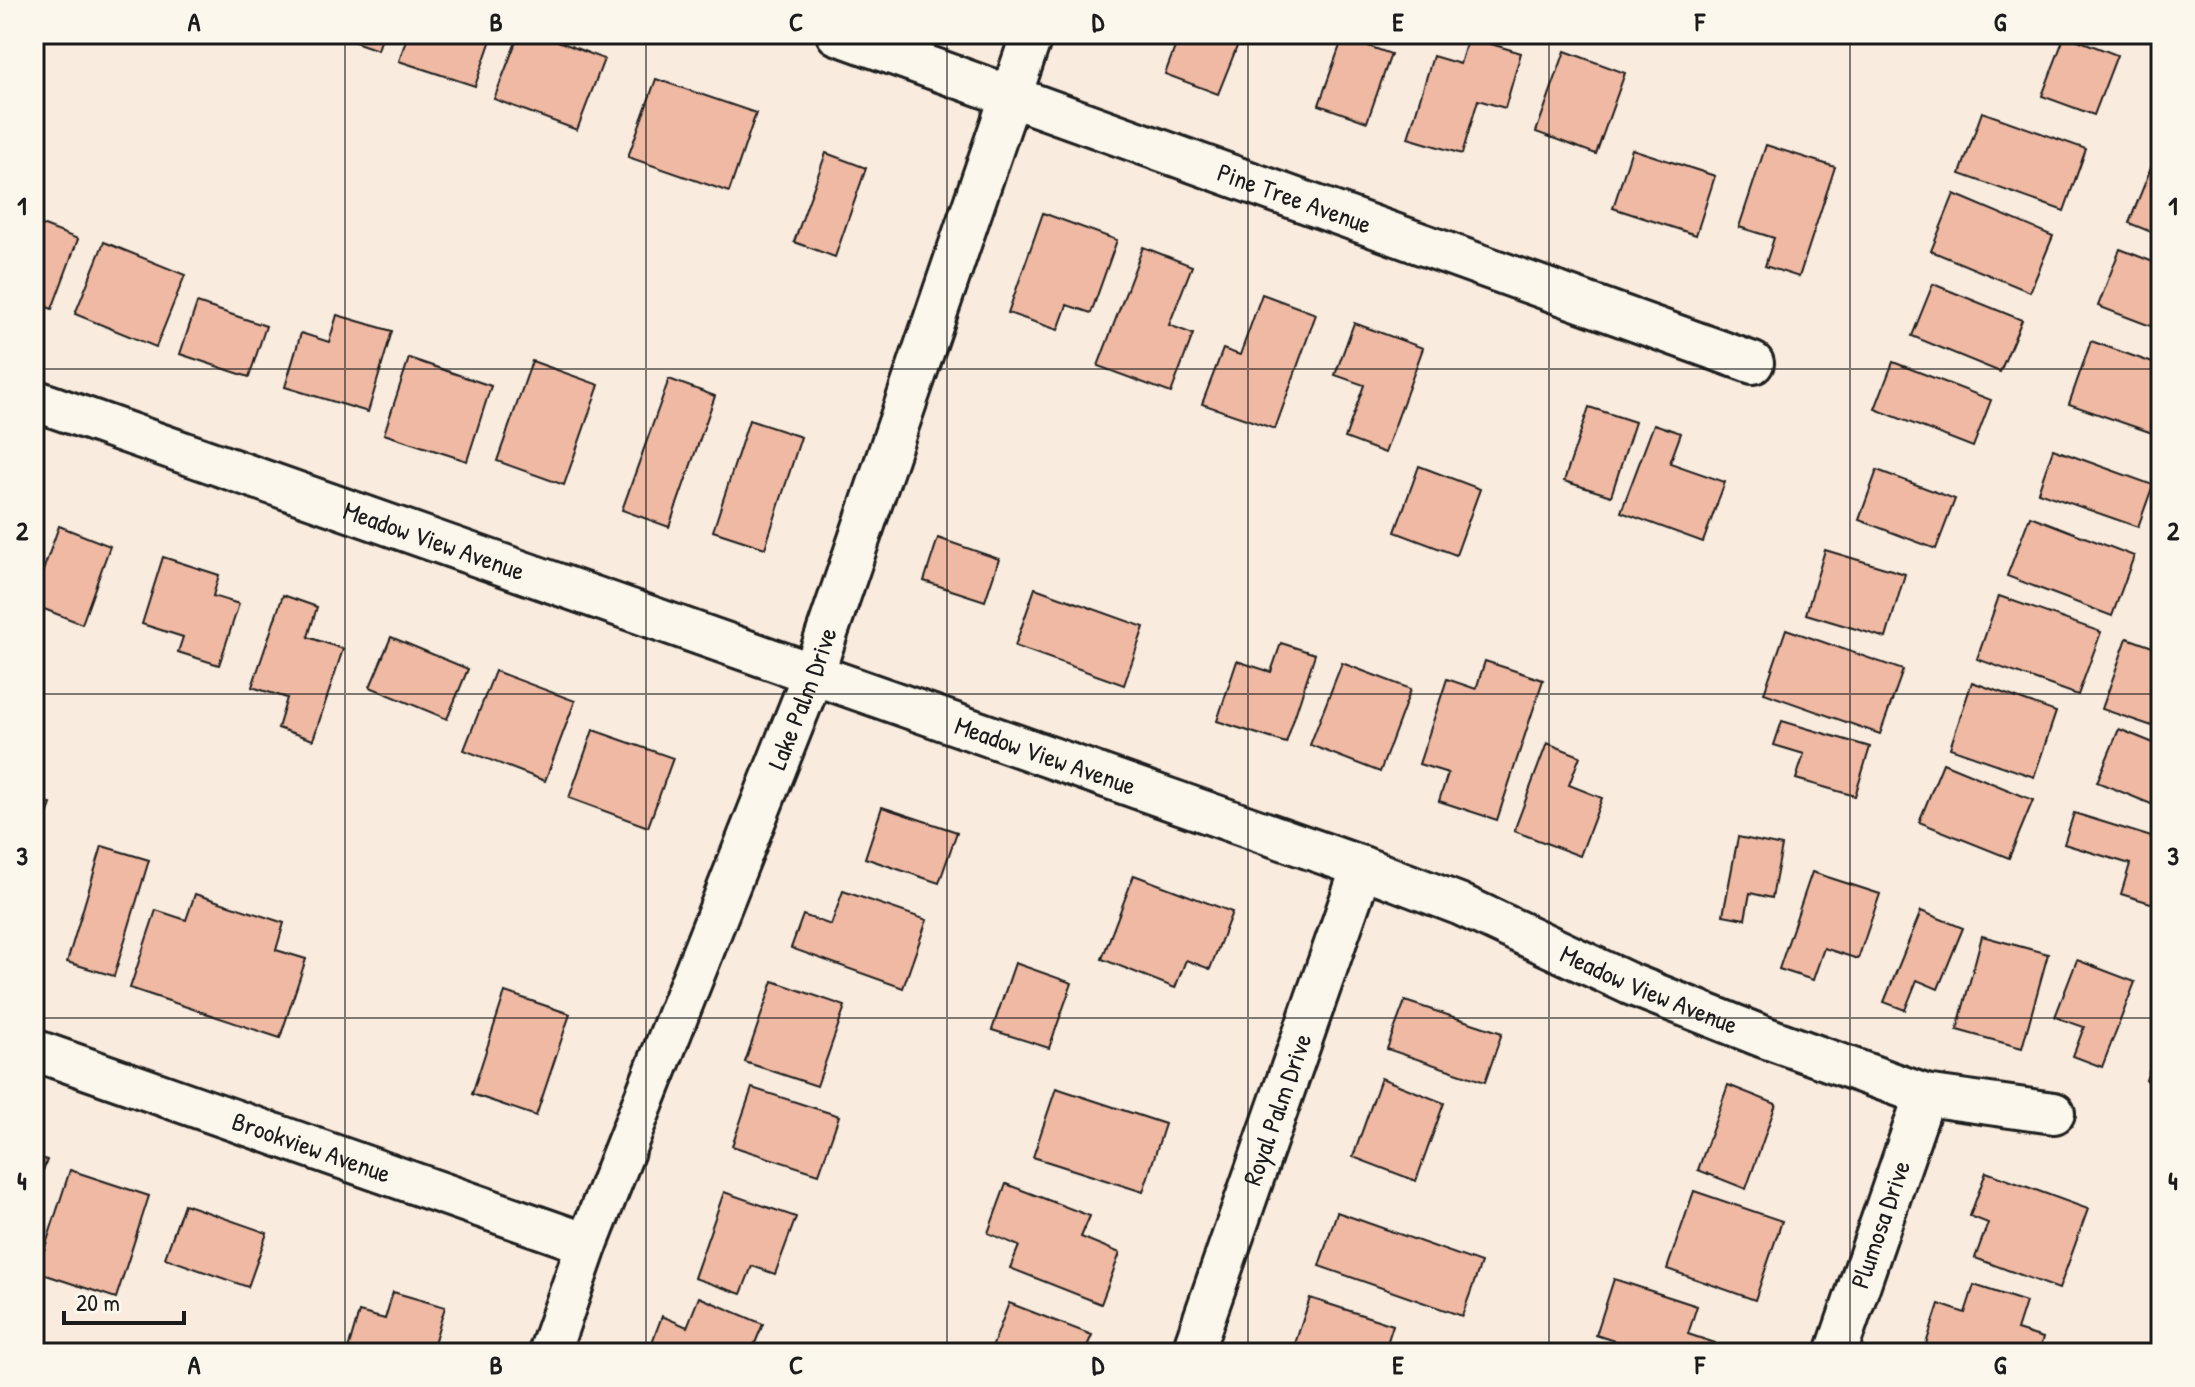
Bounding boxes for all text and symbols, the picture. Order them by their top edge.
text: A [188,4,201,39]
text: B [489,4,503,39]
text: C [789,4,803,39]
text: D [1092,4,1105,39]
text: E [1392,4,1404,39]
text: F [1694,4,1706,39]
text: G [1994,4,2007,39]
street label: Pine Tree Avenue [1213,154,1376,242]
text: 1 [17,188,27,223]
text: 1 [2168,188,2178,223]
street label: Meadow View Avenue [339,492,529,588]
text: 2 [16,513,29,548]
text: 2 [2167,513,2180,548]
street label: Lake Palm Drive [759,623,845,774]
street label: Meadow View Avenue [950,707,1141,803]
text: 3 [16,838,28,873]
text: 3 [2167,838,2179,873]
street label: Meadow View Avenue [1555,936,1743,1042]
street label: Royal Palm Drive [1234,1029,1319,1190]
street label: Brookview Avenue [228,1103,396,1191]
street label: Plumosa Drive [1842,1156,1918,1293]
text: 4 [17,1163,27,1198]
text: 4 [2168,1163,2178,1198]
scale bar [64,1275,184,1325]
text: 20 m [76,1286,120,1318]
text: A [188,1347,201,1382]
text: B [489,1347,503,1382]
text: C [789,1347,803,1382]
text: D [1092,1347,1105,1382]
text: E [1392,1347,1404,1382]
text: F [1694,1347,1706,1382]
text: G [1994,1347,2007,1382]

